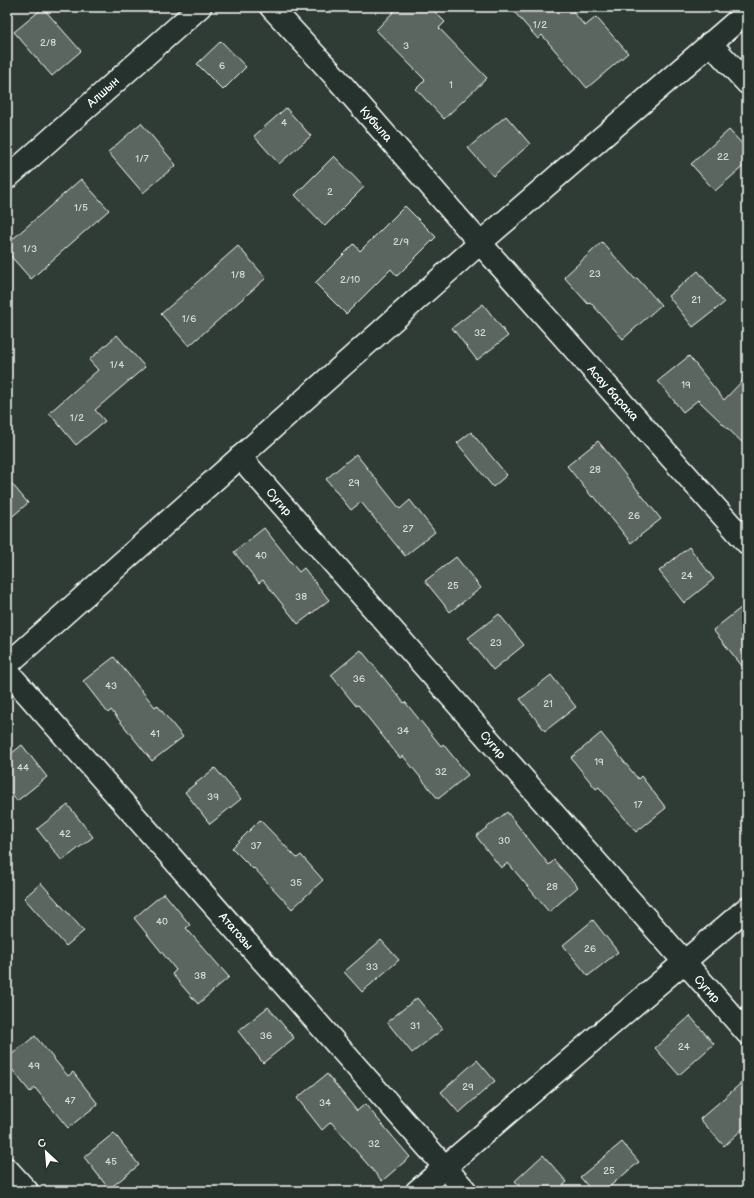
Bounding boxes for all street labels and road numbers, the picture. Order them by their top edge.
street label: Алшын [83,74,123,112]
street label: Кубыла [356,103,395,145]
street label: Асау барака [583,362,642,424]
street label: Сугир [263,485,295,519]
street label: Сугир [477,728,509,762]
street label: Атагозы [215,909,256,953]
street label: Сугир [690,972,723,1006]

